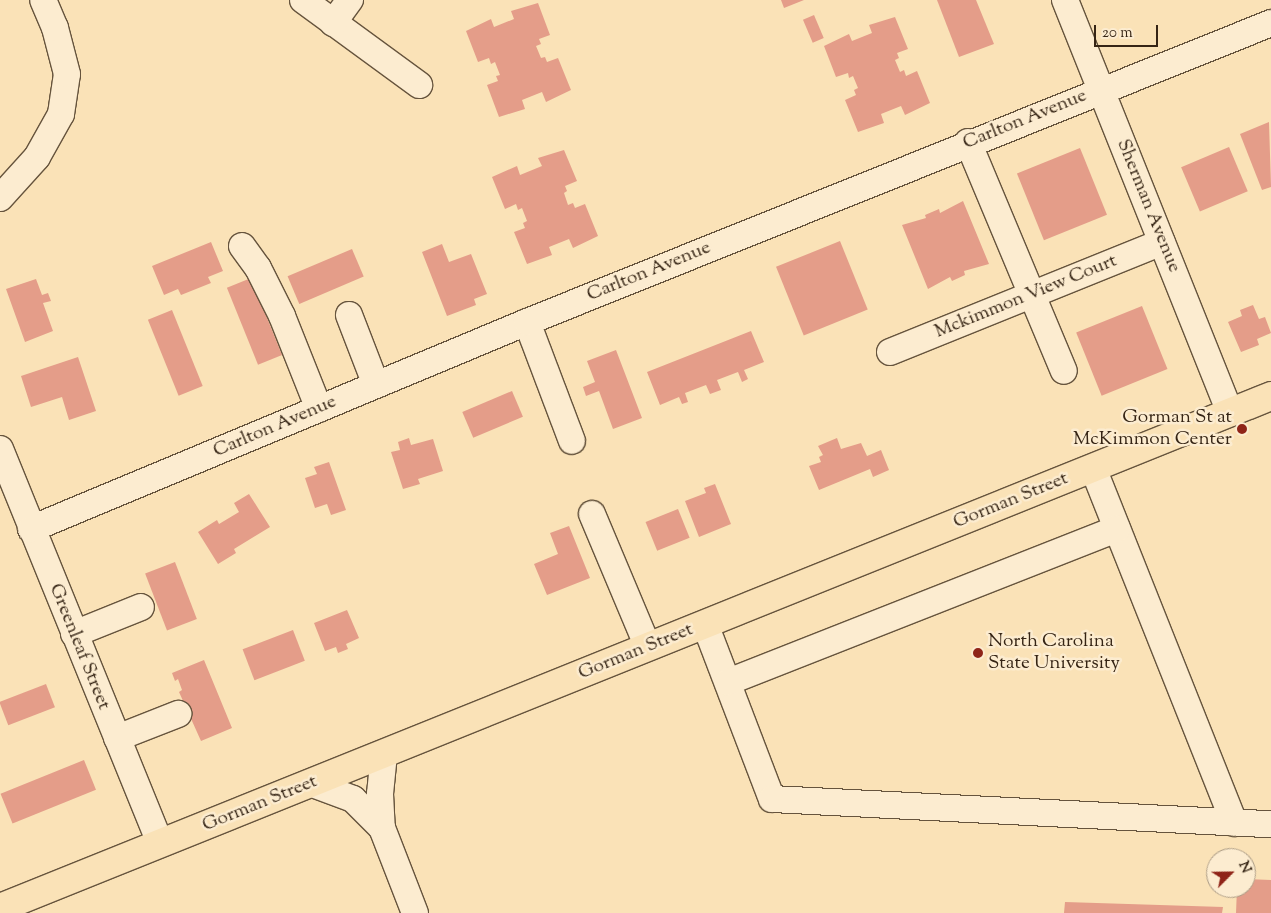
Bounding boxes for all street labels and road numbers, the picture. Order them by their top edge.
street label: Carlton Avenue [960,85,1090,155]
street label: Sherman Avenue [1111,136,1185,276]
street label: Carlton Avenue [584,237,714,307]
street label: Mckimmon View Court [932,250,1120,344]
street label: Carlton Avenue [210,391,340,463]
street label: Gorman Street [950,468,1072,534]
street label: Greenleaf Street [43,581,115,713]
street label: Gorman Street [575,619,697,685]
street label: Gorman Street [199,771,321,837]

